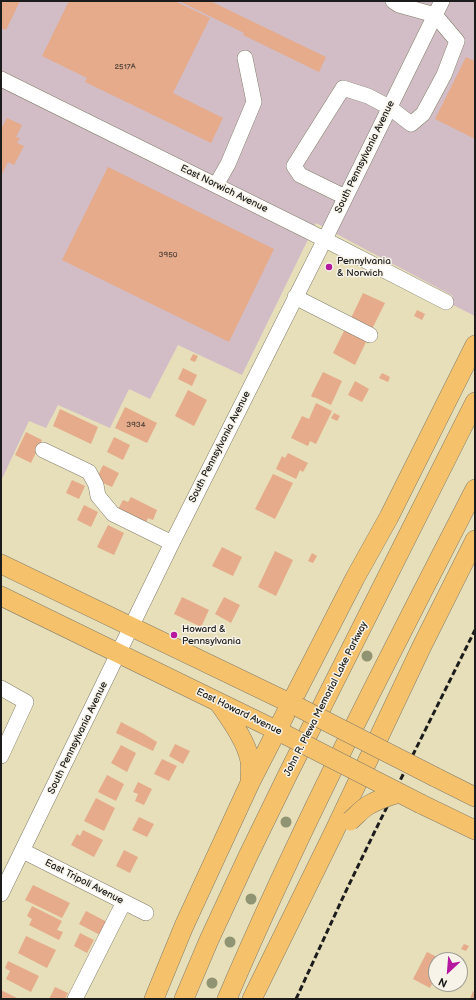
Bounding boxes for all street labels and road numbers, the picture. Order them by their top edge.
street label: South Pennsylvania Avenue [333,99,397,215]
street label: East Norwich Avenue [178,163,270,215]
street label: South Pennsylvania Avenue [187,389,253,505]
street label: John R. Plewa Memorial Lake Parkway [282,620,370,778]
street label: South Pennsylvania Avenue [46,680,110,796]
street label: East Howard Avenue [194,686,284,738]
street label: East Tripoli Avenue [43,857,125,907]

